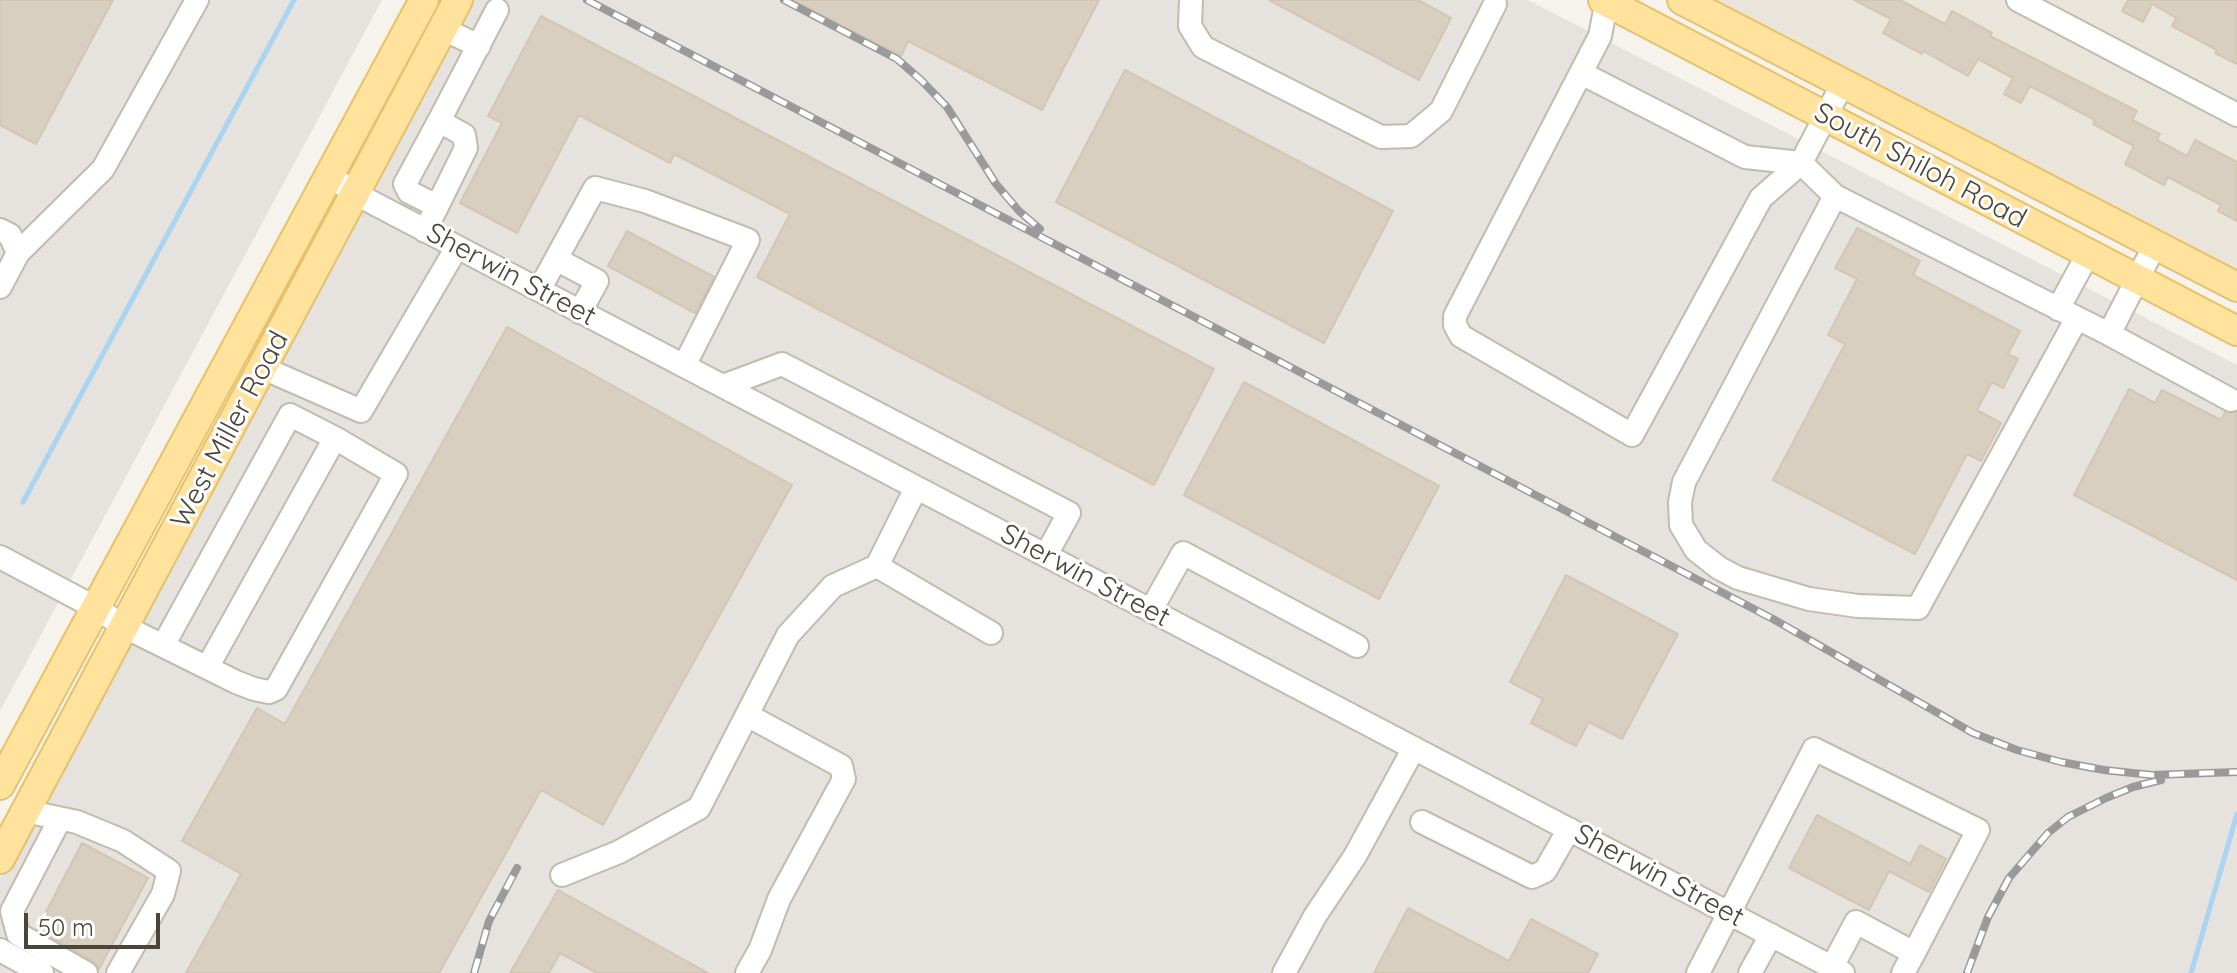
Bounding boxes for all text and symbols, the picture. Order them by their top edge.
street label: South Shiloh Road [1808,96,2032,236]
street label: Sherwin Street [421,216,601,334]
street label: West Miller Road [164,326,296,534]
street label: Sherwin Street [995,517,1175,635]
street label: Sherwin Street [1569,817,1749,935]
scale bar [28,897,164,947]
text: 50 m [38,912,94,942]

